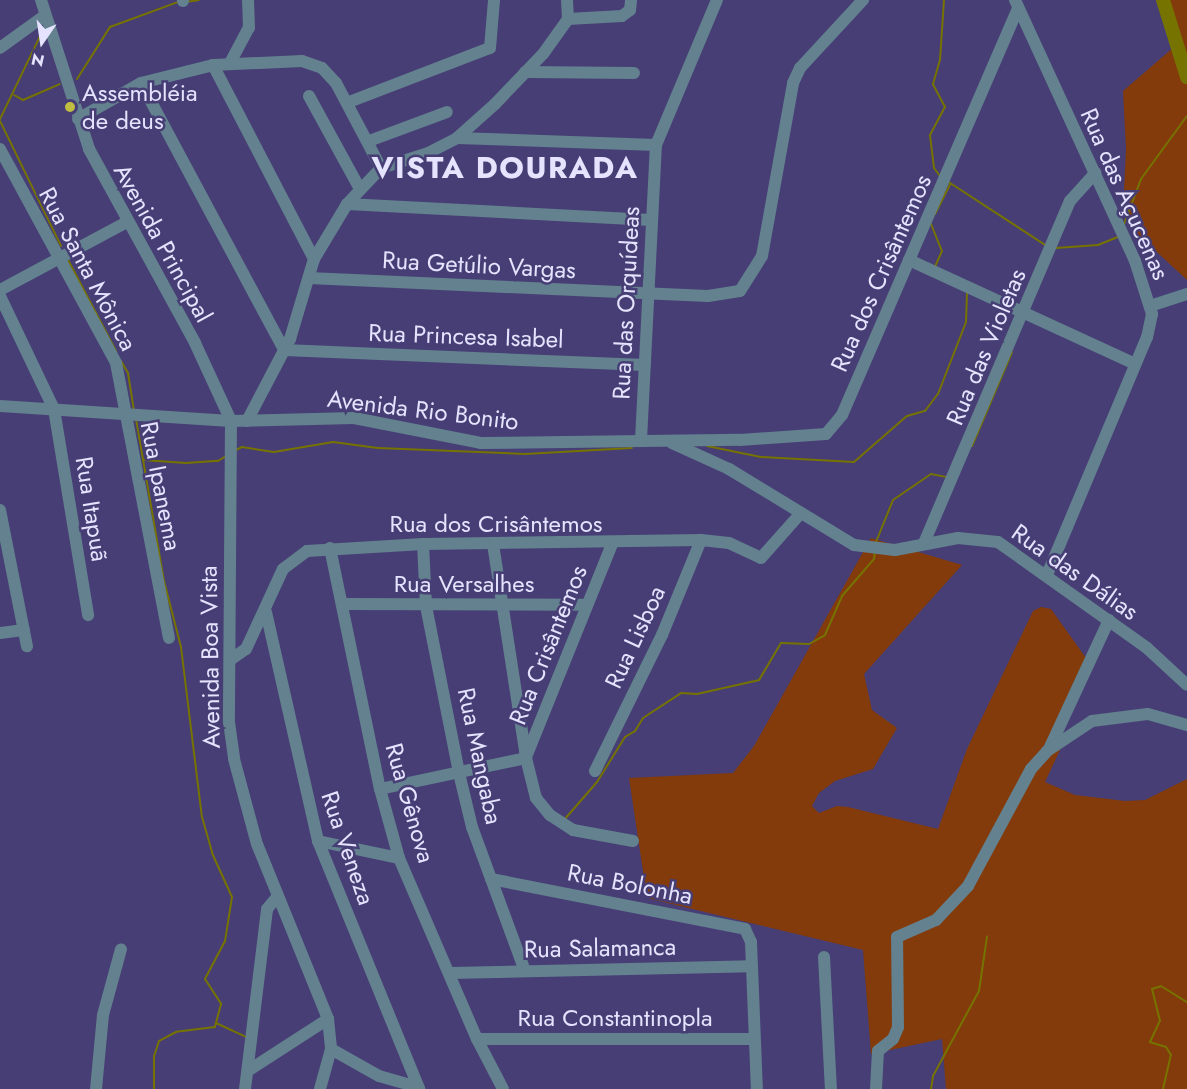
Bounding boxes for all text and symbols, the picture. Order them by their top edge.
north arrow [12,12,72,72]
text: N [29,47,47,73]
place label: Assembléia de deus [82,79,198,135]
marker: Assembléia de deus [63,100,77,114]
street label: Rua das Açucenas [1074,104,1176,284]
district label: VISTA DOURADA [371,150,639,186]
street label: Avenida Principal [108,159,218,327]
street label: Rua dos Crisântemos [825,170,937,376]
street label: Rua Santa Mônica [33,182,143,356]
street label: Rua das Orquídeas [607,206,645,400]
street label: Rua Getúlio Vargas [381,246,577,284]
street label: Rua das Violetas [940,265,1032,429]
street label: Rua Princesa Isabel [368,318,564,354]
street label: Avenida Rio Bonito [326,384,520,436]
street label: Rua Ipanema [134,419,188,553]
street label: Rua Itapuã [69,454,115,564]
street label: Rua dos Crisântemos [390,510,602,538]
street label: Rua das Dálias [1006,518,1144,626]
street label: Rua Crisântemos [503,561,593,729]
street label: Avenida Boa Vista [194,565,226,749]
street label: Rua Versalhes [394,570,534,598]
street label: Rua Lisboa [599,581,671,693]
street label: Rua Mangaba [451,685,509,827]
street label: Rua Gênova [379,740,441,866]
street label: Rua Veneza [315,787,381,909]
street label: Rua Bolonha [565,858,695,910]
street label: Rua Salamanca [524,932,676,964]
street label: Rua Constantinopla [518,1004,712,1032]

